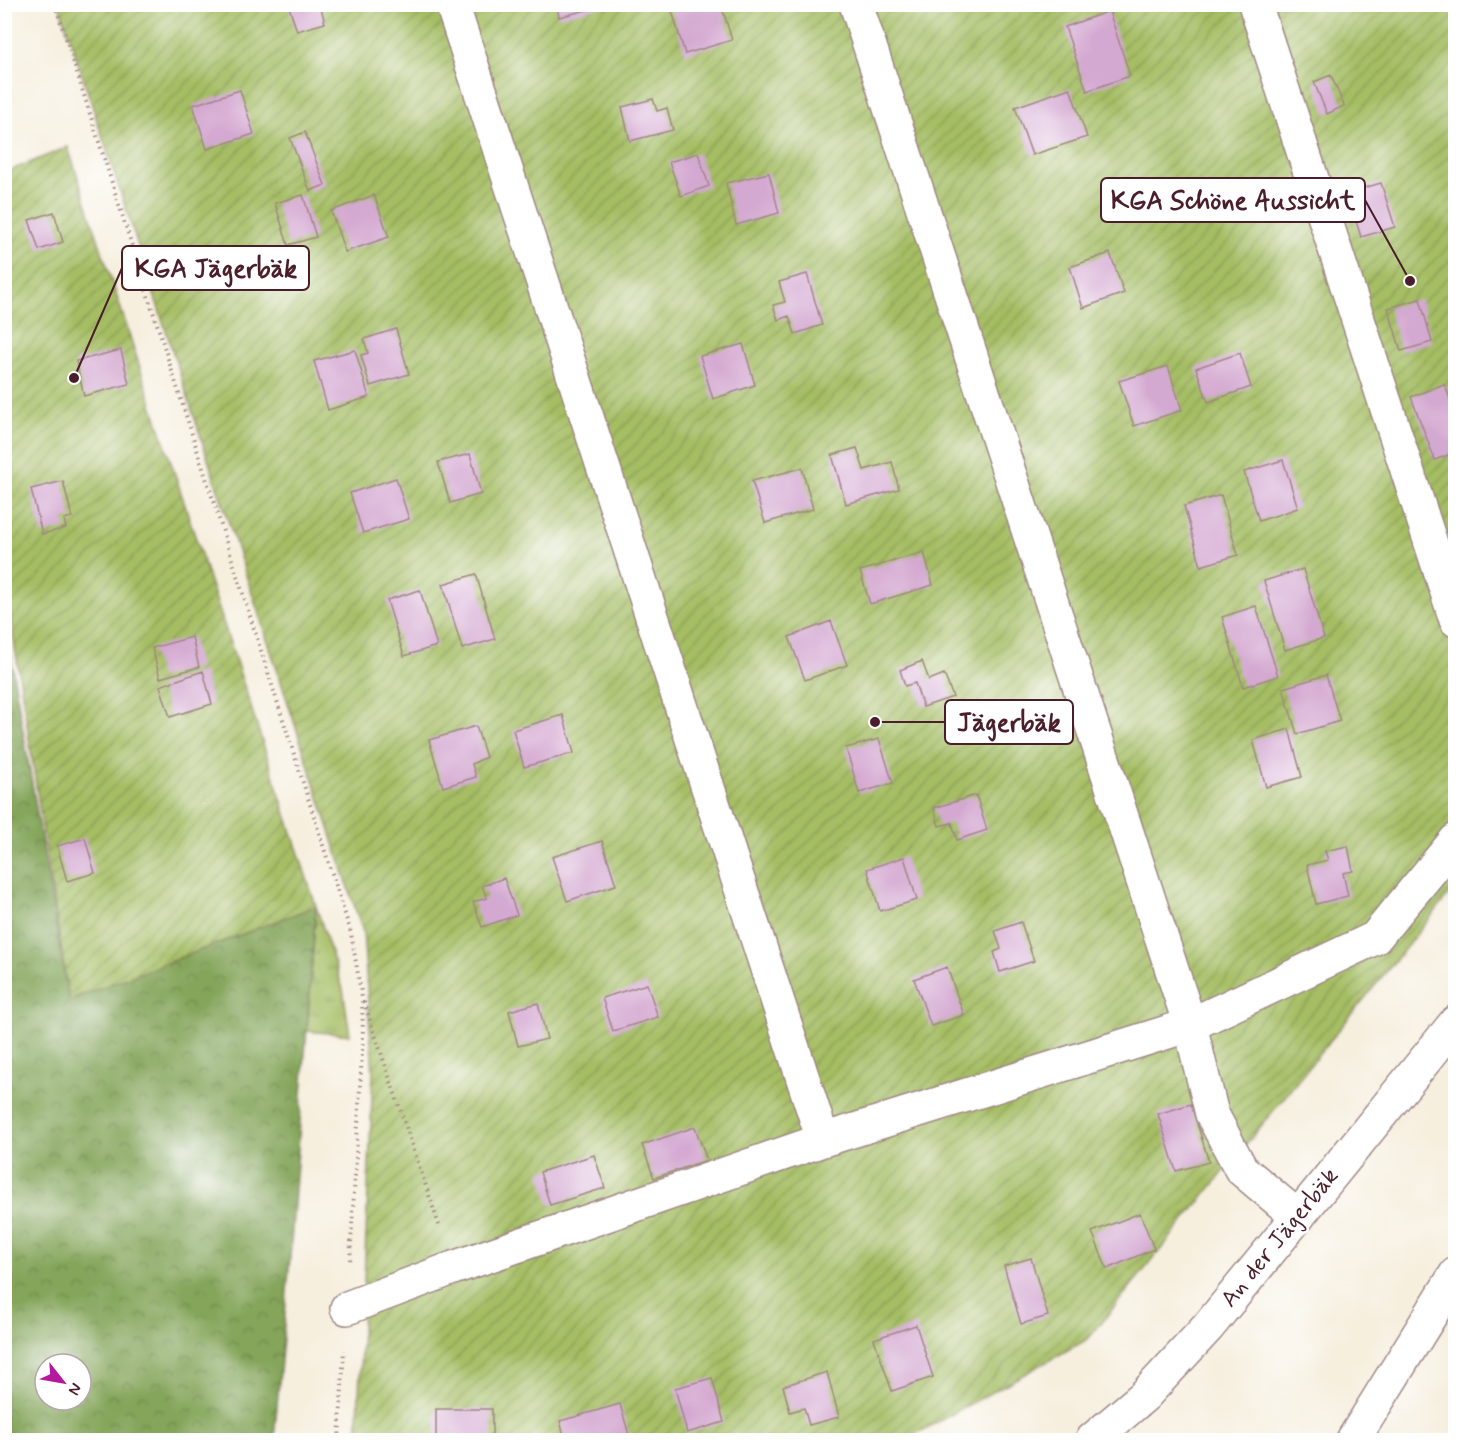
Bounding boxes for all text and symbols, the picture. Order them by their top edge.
callout: KGA Schöne Aussicht [1101,178,1365,222]
text: KGA Schöne Aussicht [1111,185,1356,219]
callout: KGA Jägerbäk [122,246,309,290]
text: KGA Jägerbäk [135,253,297,288]
callout: Jägerbäk [945,700,1073,744]
text: Jägerbäk [957,707,1061,742]
street label: An der Jägerbäk [1214,1162,1346,1314]
north arrow [33,1352,93,1412]
text: N [63,1379,86,1399]

